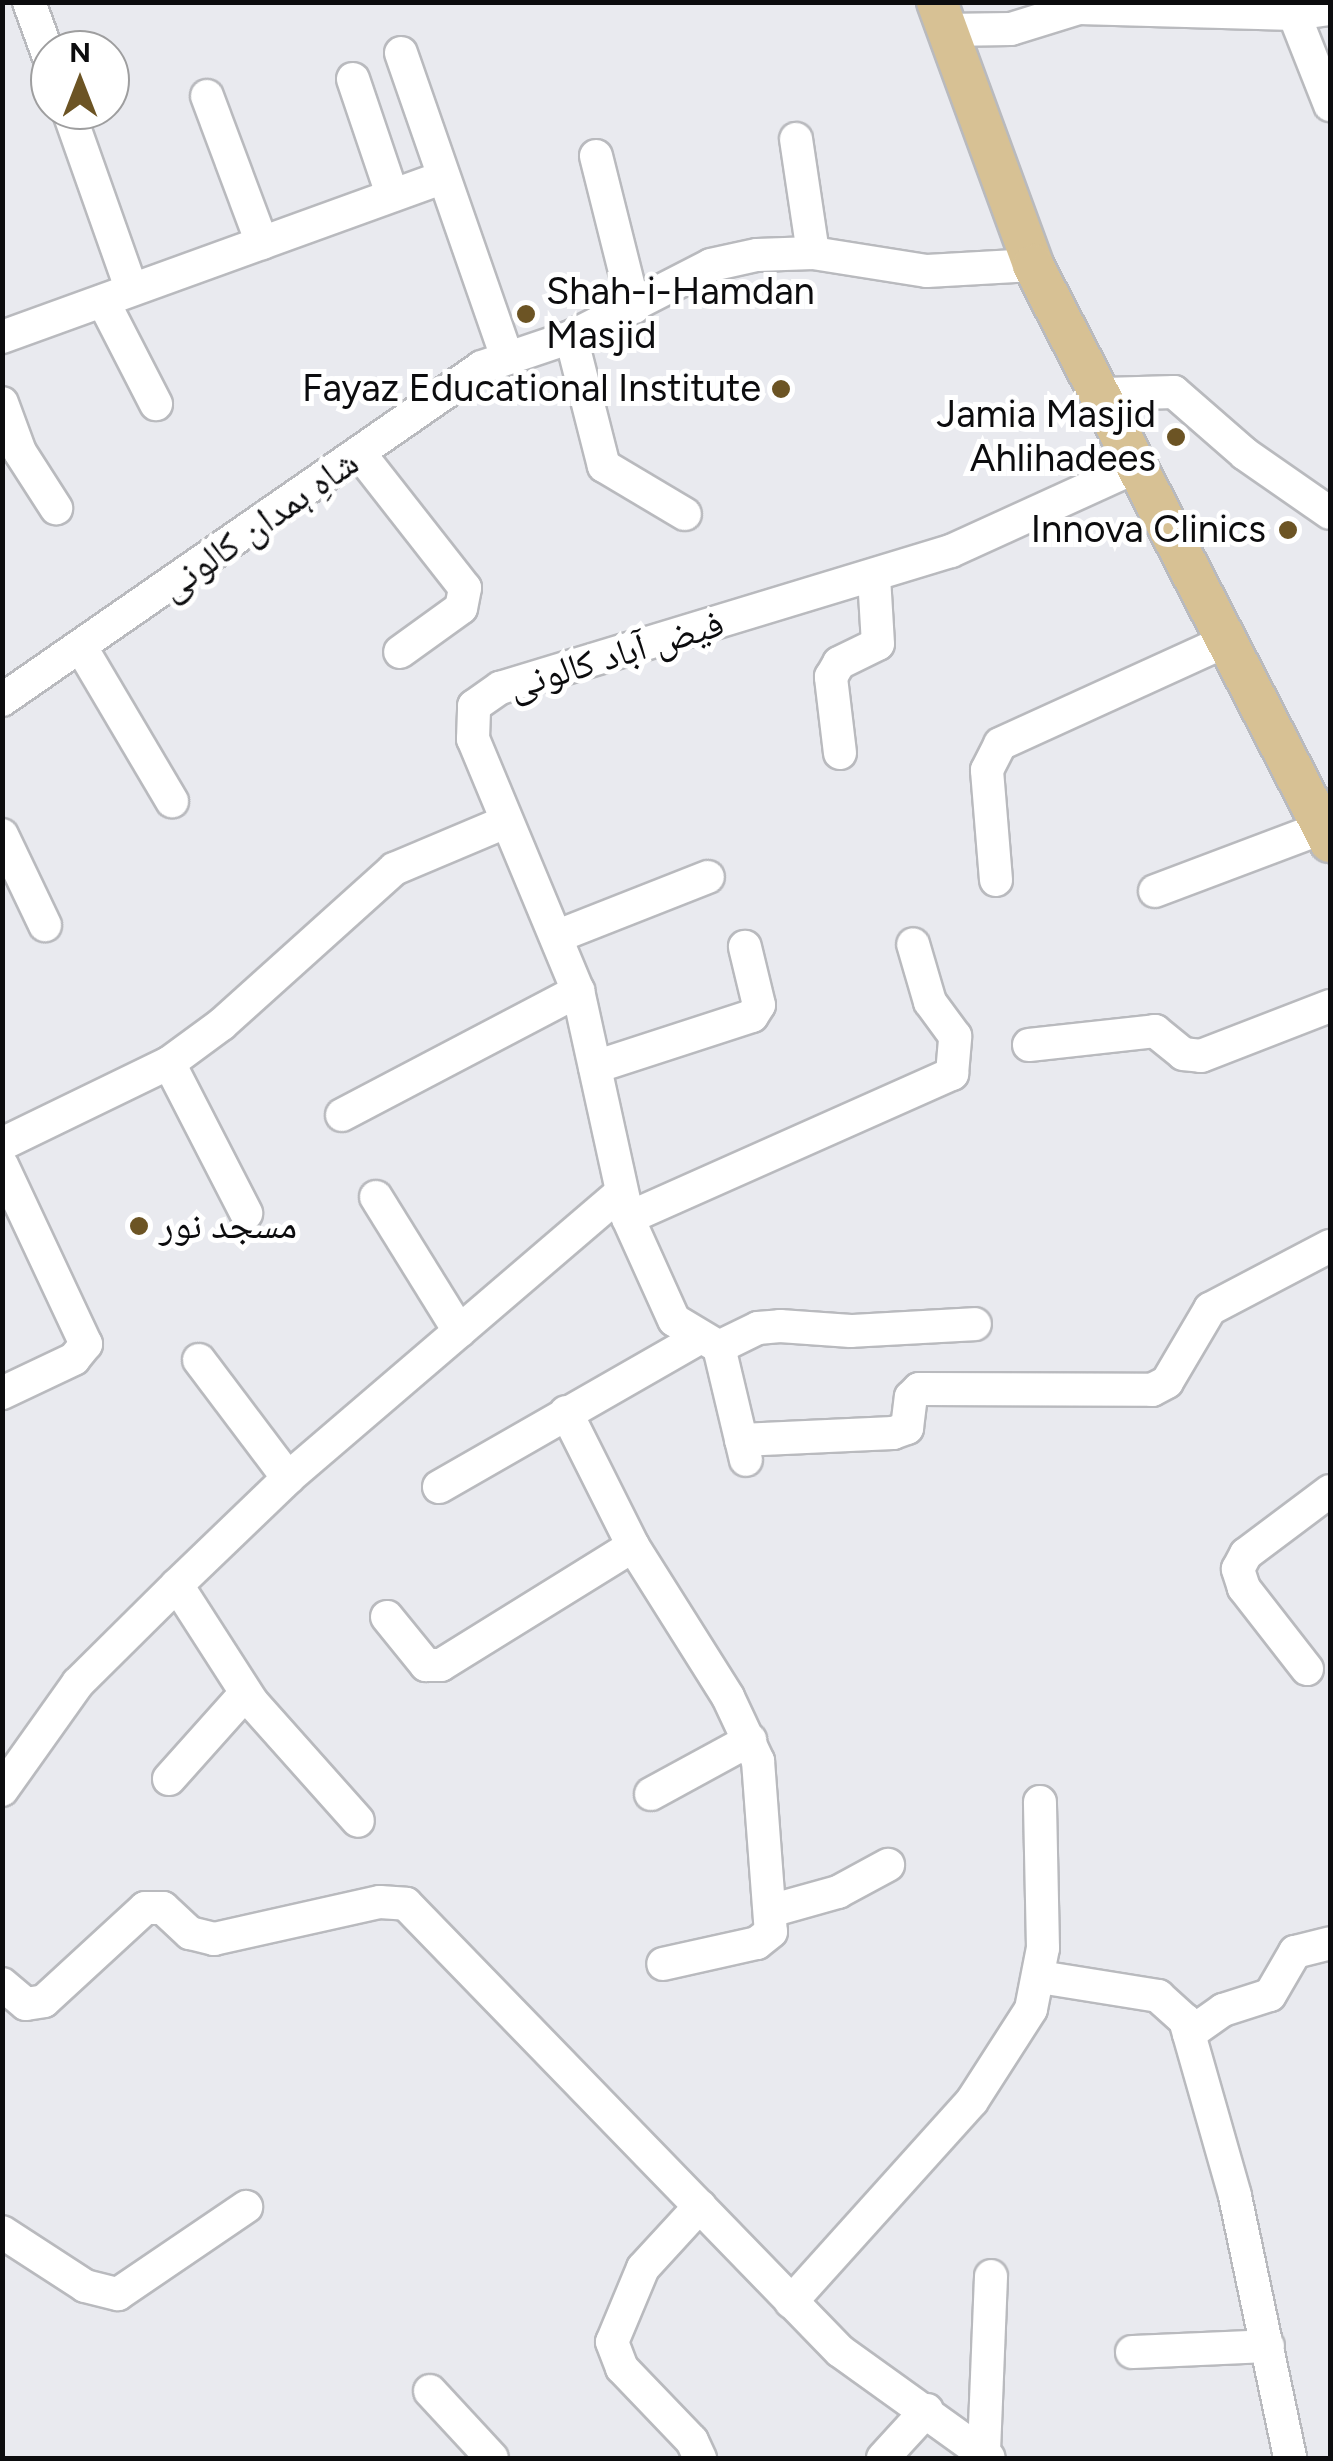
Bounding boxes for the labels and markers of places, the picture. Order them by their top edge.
place label: Shah-i-Hamdan Masjid [546,269,815,358]
marker: Shah-i-Hamdan Masjid [515,303,537,325]
place label: Fayaz Educational Institute [302,366,761,412]
marker: Fayaz Educational Institute [770,378,792,400]
place label: Jamia Masjid Ahlihadees [937,392,1156,482]
marker: Jamia Masjid Ahlihadees [1165,426,1187,448]
place label: Innova Clinics [1031,507,1266,553]
marker: Innova Clinics [1275,517,1301,543]
place label: مسجد نور [159,1203,297,1249]
marker: مسجد نور [128,1215,150,1237]

